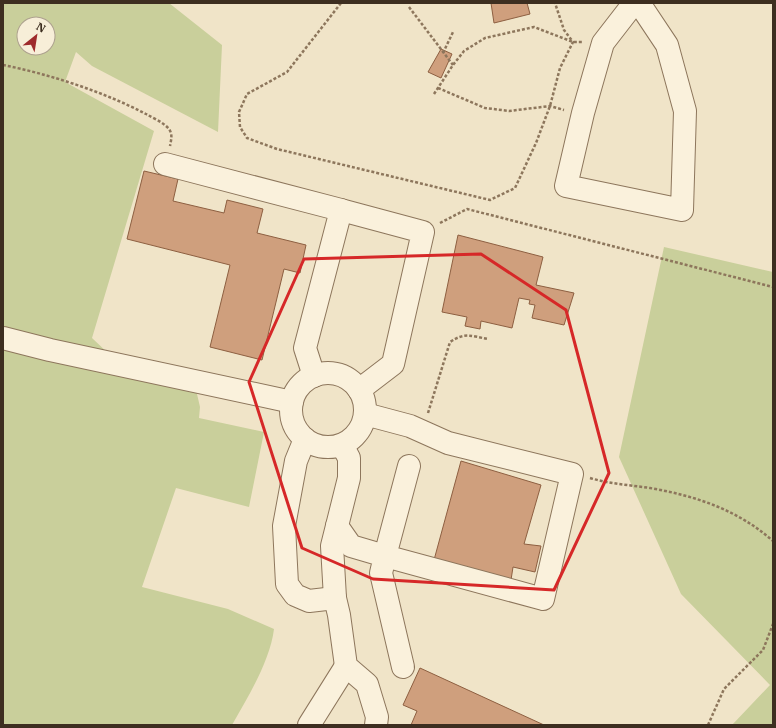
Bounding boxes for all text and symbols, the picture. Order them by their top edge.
north arrow [16,16,56,56]
text: N [34,19,49,36]

